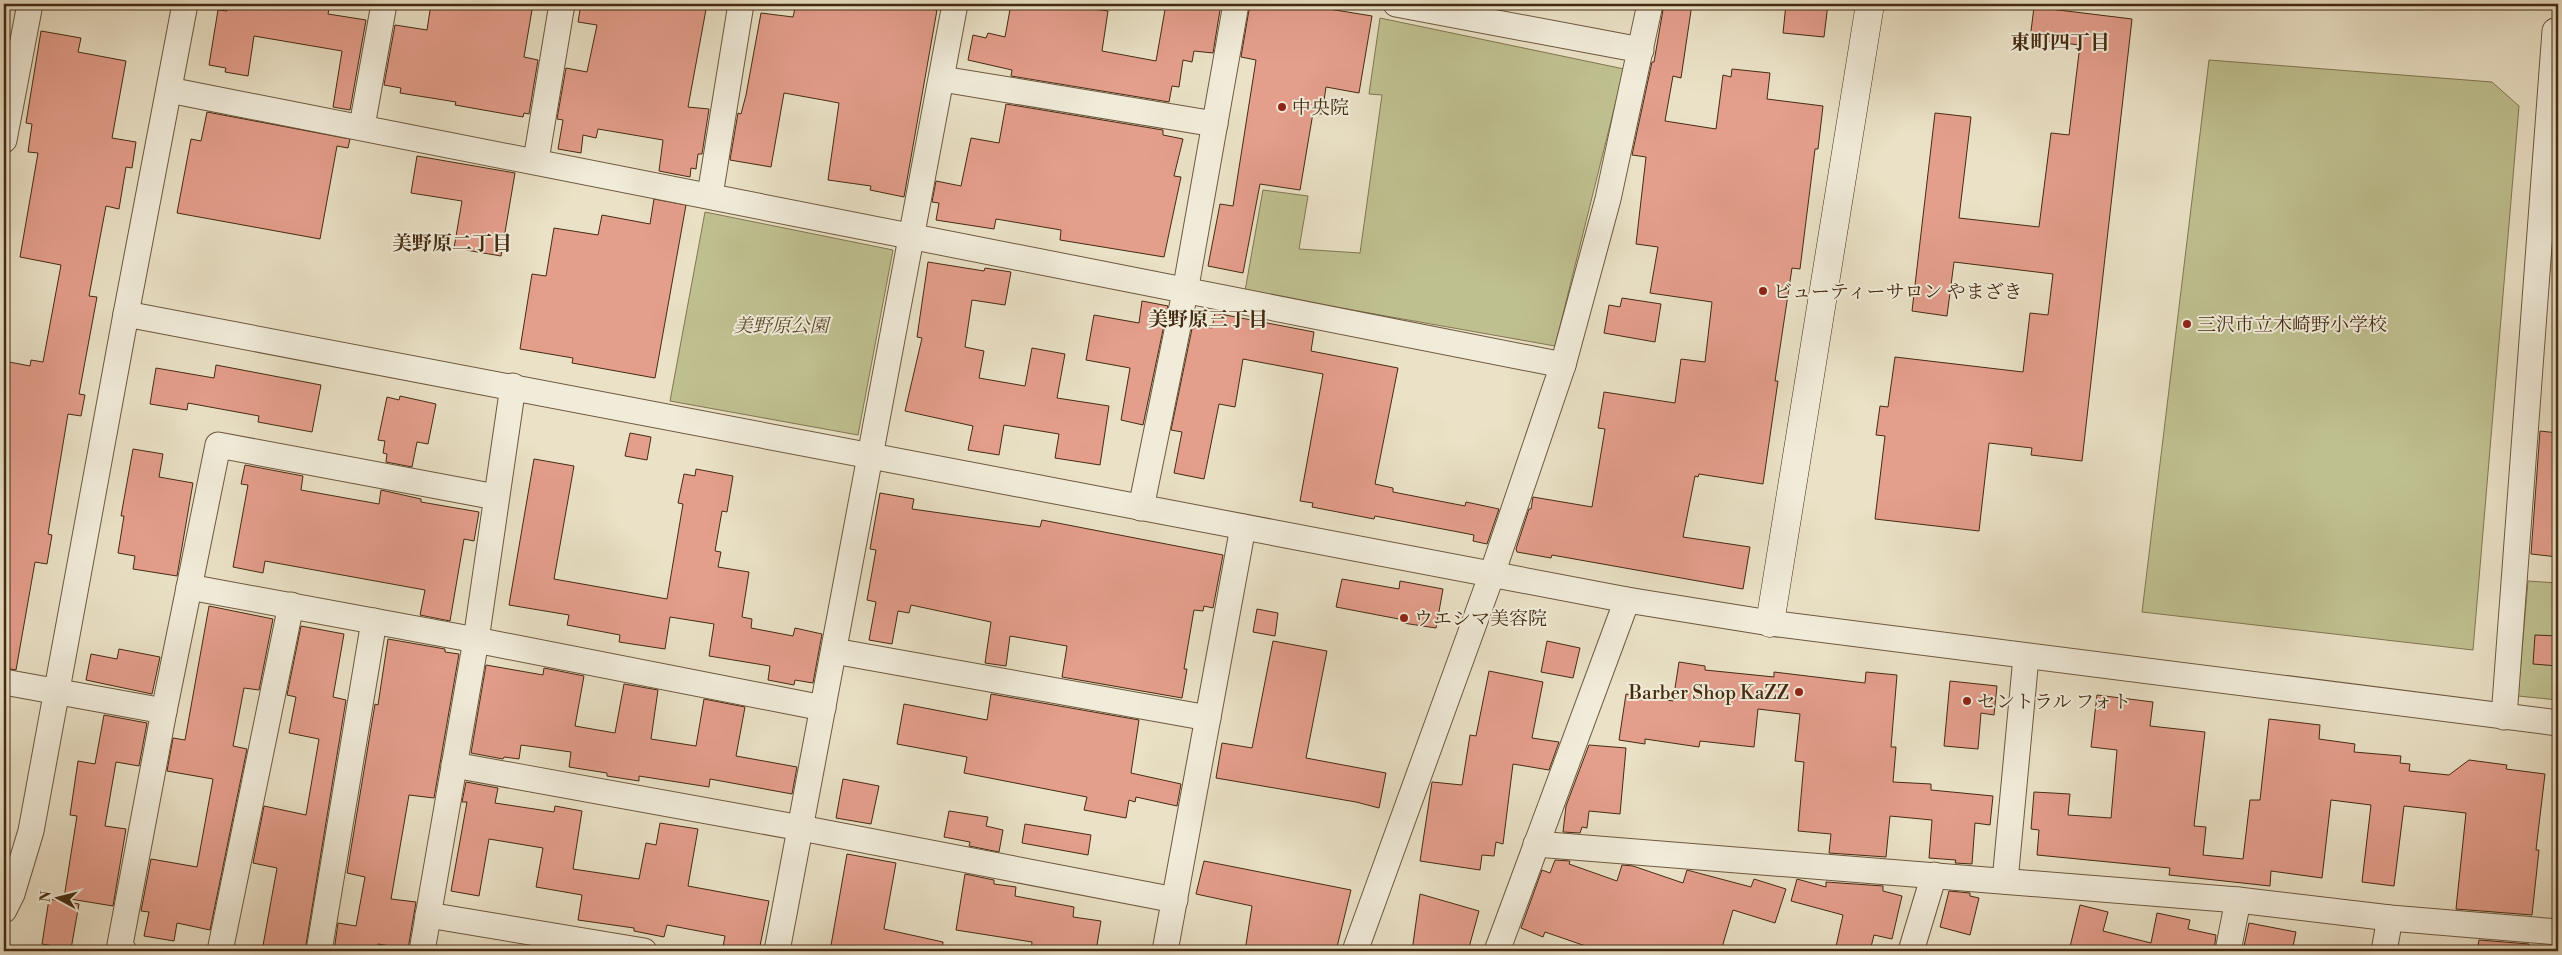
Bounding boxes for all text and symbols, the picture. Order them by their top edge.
district label: 東町四丁目 [2010,31,2110,56]
place label: 中央院 [1292,96,1349,120]
marker: 中央院 [1276,101,1288,113]
district label: 美野原二丁目 [392,232,512,257]
place label: ビューティーサロン やまざき [1773,280,2022,304]
marker: ビューティーサロン やまざき [1757,285,1769,297]
district label: 美野原三丁目 [1148,308,1268,333]
place label: 三沢市立木崎野小学校 [2197,313,2387,337]
park label: 美野原公園 [733,314,831,338]
marker: 三沢市立木崎野小学校 [2181,318,2193,330]
place label: ウエシマ美容院 [1414,607,1547,631]
marker: ウエシマ美容院 [1398,612,1410,624]
place label: Barber Shop KaZZ [1628,681,1789,705]
marker: Barber Shop KaZZ [1793,686,1805,698]
place label: セントラル フォト [1977,690,2131,714]
marker: セントラル フォト [1961,695,1973,707]
north arrow [32,872,82,922]
text: N [36,890,56,903]

